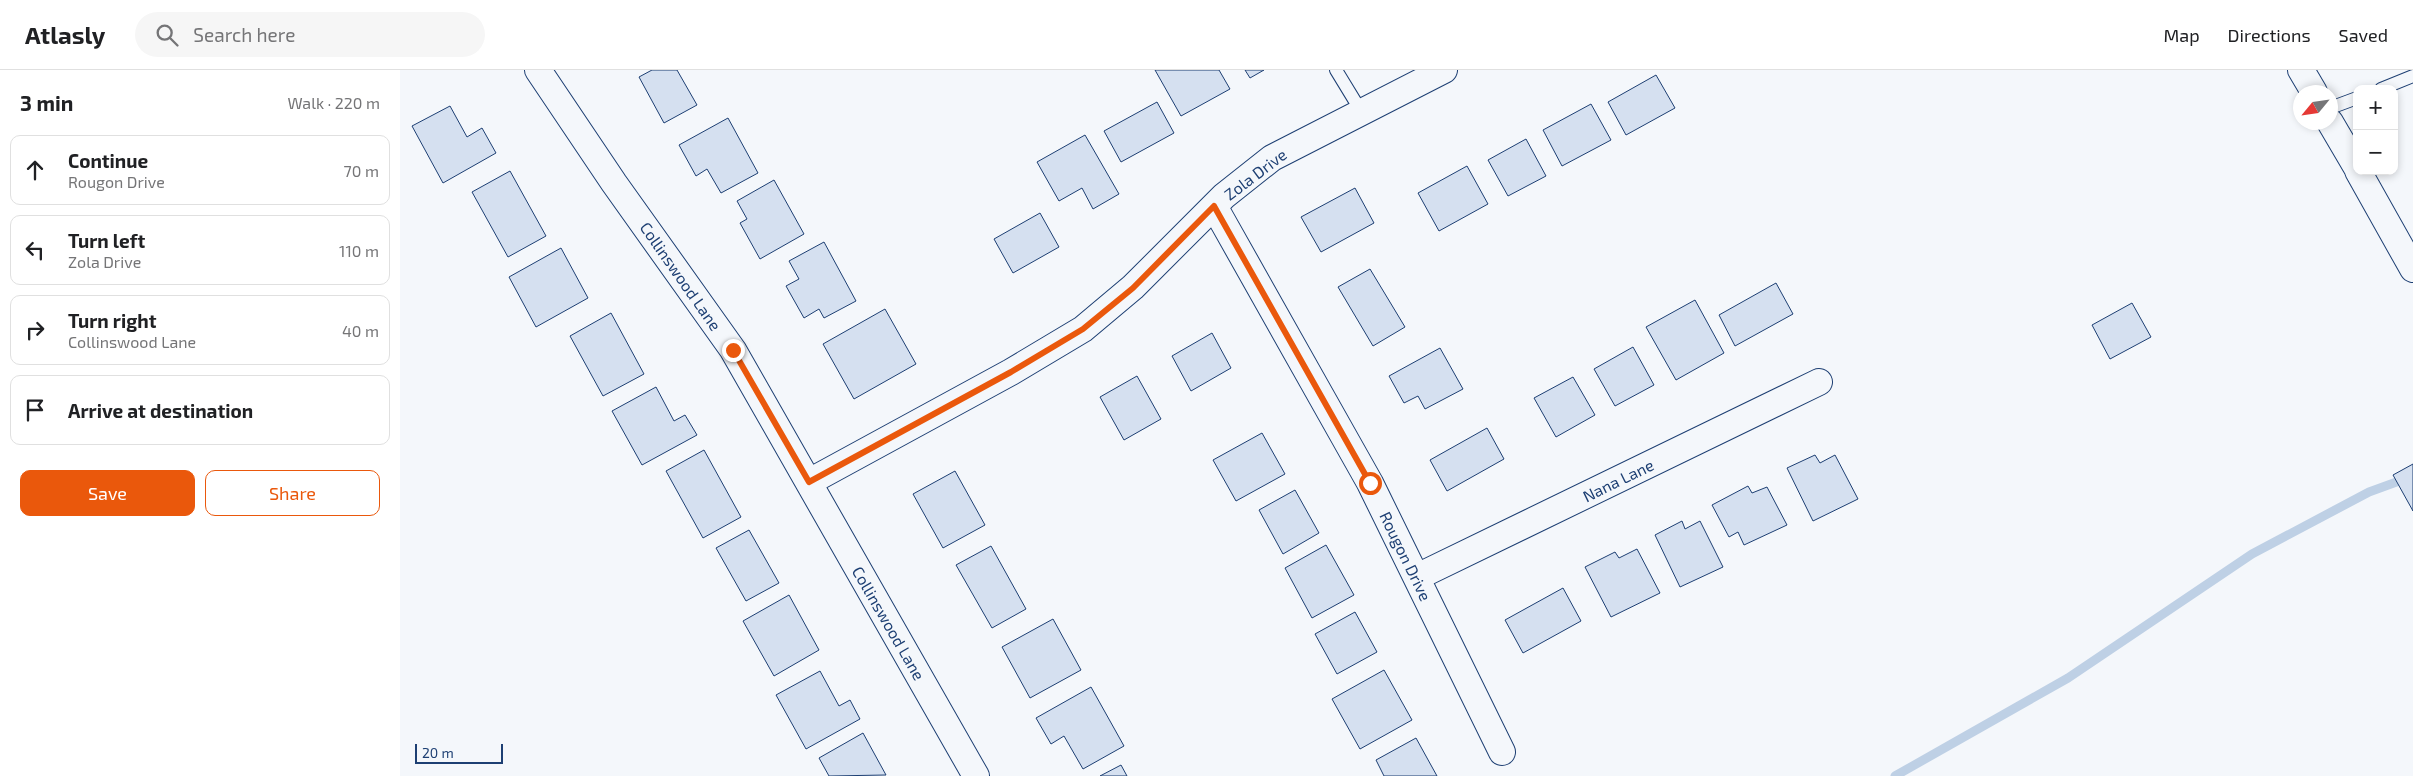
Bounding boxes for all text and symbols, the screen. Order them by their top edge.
search box [135,12,485,57]
text: Atlasly [25,20,105,49]
icon: search [153,21,181,49]
text: Search here [193,23,295,46]
text: Map [2163,24,2200,46]
text: Directions [2228,24,2311,46]
text: Saved [2339,24,2388,46]
north arrow [2293,85,2338,130]
map controls [2353,85,2398,175]
button: + [2353,85,2398,130]
text: 3 min [20,90,73,115]
text: Walk · 220 m [287,93,380,112]
button: − [2353,130,2398,175]
street label: Zola Drive [1220,144,1290,204]
text: Continue [68,149,148,172]
icon: ahead [21,156,49,184]
text: 70 m [344,161,379,180]
text: Rougon Drive [68,172,165,191]
street label: Collinswood Lane [636,218,726,334]
text: Turn left [68,229,145,252]
icon: left [21,236,49,264]
text: 110 m [339,241,379,260]
text: Zola Drive [68,252,141,271]
text: Turn right [68,309,156,332]
icon: right [21,316,49,344]
text: 40 m [342,321,379,340]
text: Collinswood Lane [68,332,196,351]
route end [722,339,745,362]
icon: arrive [21,396,49,424]
text: Arrive at destination [68,399,253,422]
street label: Nana Lane [1579,455,1657,505]
button: Save [20,470,195,516]
button: Share [205,470,380,516]
route start [1359,472,1382,495]
street label: Rougon Drive [1376,508,1436,604]
street label: Collinswood Lane [849,563,929,683]
scale bar [415,741,502,764]
text: 20 m [422,744,454,761]

